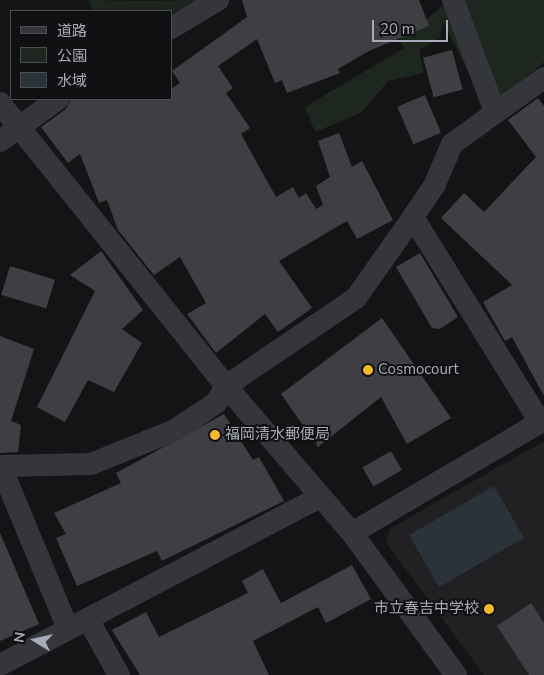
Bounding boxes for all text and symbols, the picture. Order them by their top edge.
legend [10,10,172,100]
scale bar [374,10,450,42]
text: 20 m [380,19,415,39]
text: 道路 [57,21,87,41]
text: 公園 [57,46,87,66]
text: 水域 [57,71,87,91]
place label: Cosmocourt [378,361,459,379]
marker: Cosmocourt [362,364,374,376]
place label: 福岡清水郵便局 [225,426,330,444]
marker: 福岡清水郵便局 [209,429,221,441]
place label: 市立春吉中学校 [374,600,479,618]
marker: 市立春吉中学校 [483,603,495,615]
north arrow [10,615,60,665]
text: N [9,631,30,644]

